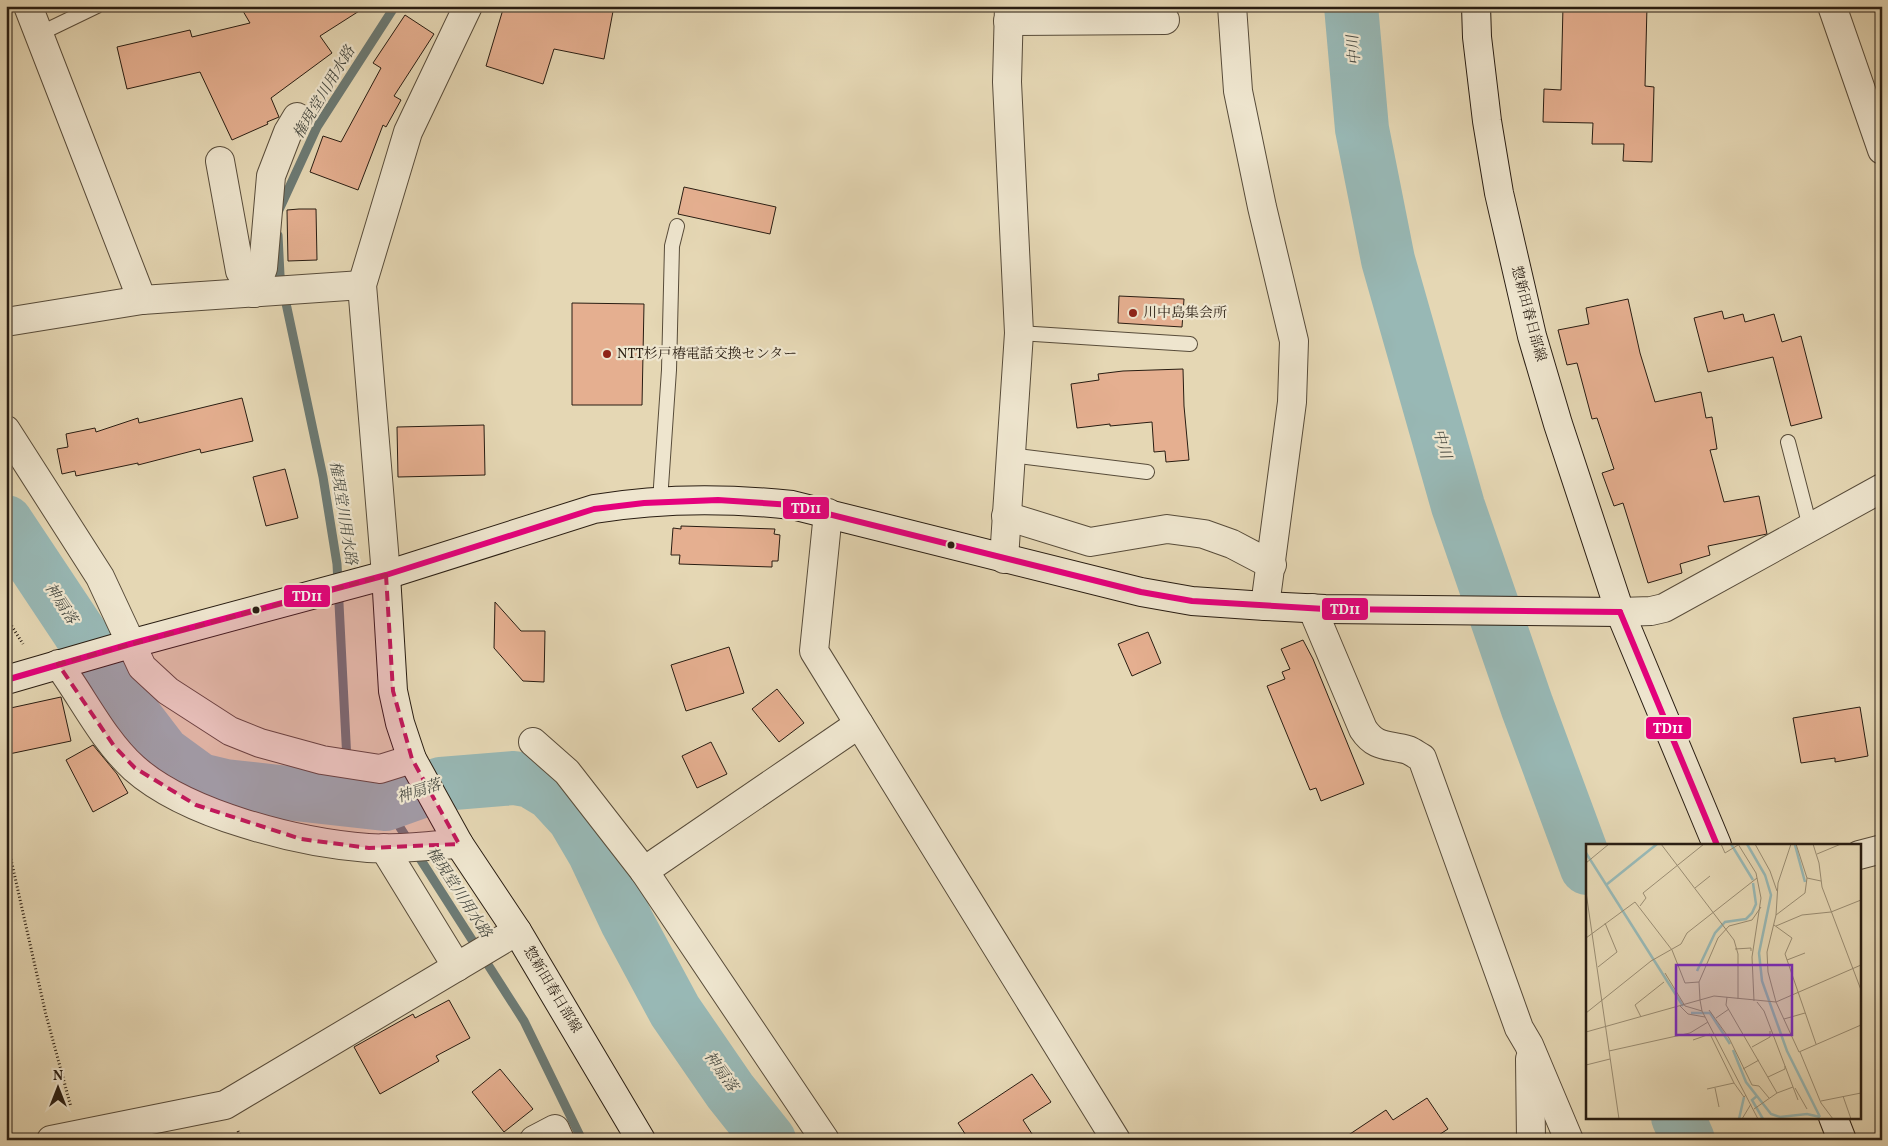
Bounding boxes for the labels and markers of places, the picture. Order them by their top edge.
place label: 川中島集会所 [1143,304,1227,323]
marker: 川中島集会所 [1127,307,1139,319]
place label: NTT杉戸椿電話交換センター [617,345,797,364]
marker: NTT杉戸椿電話交換センター [601,348,613,360]
unlabelled marker [946,540,956,550]
unlabelled marker [251,605,261,615]

